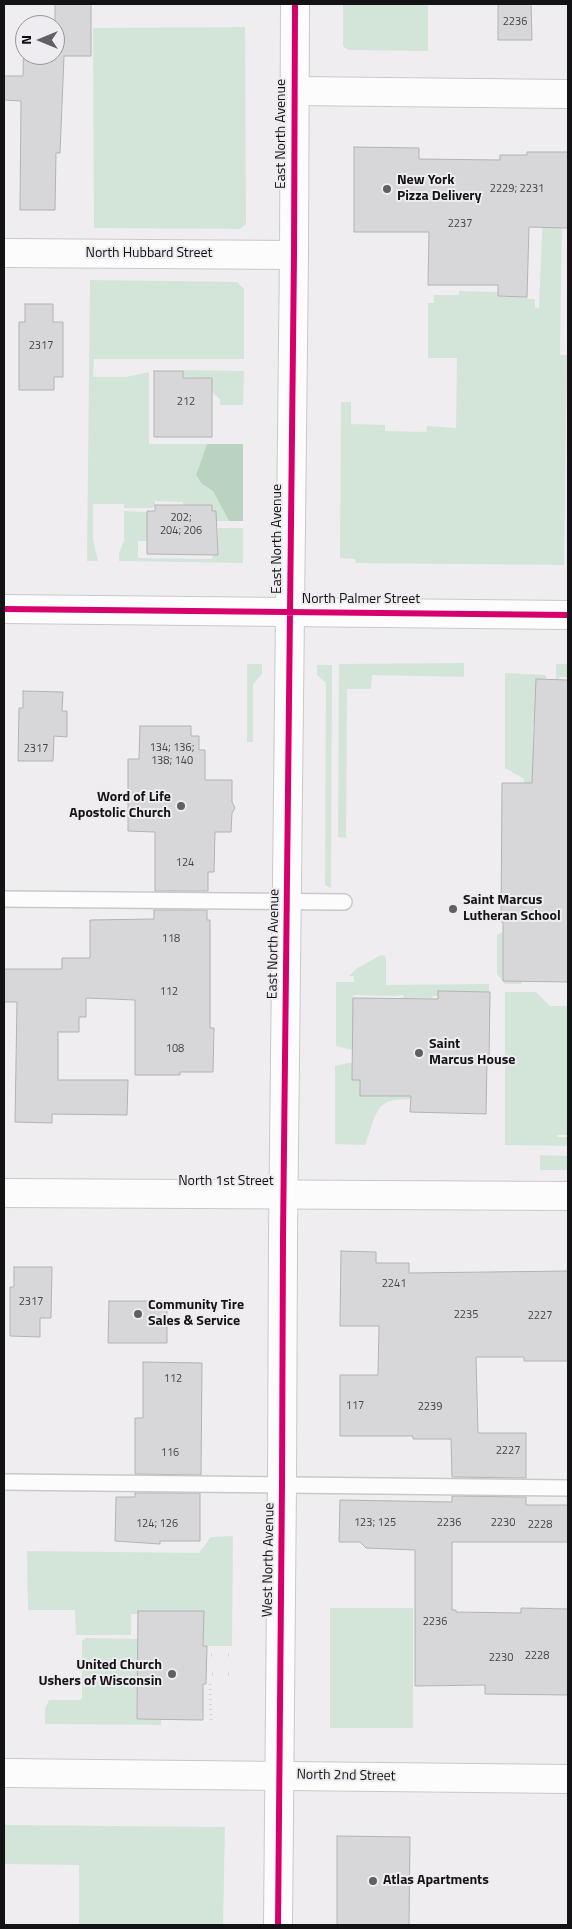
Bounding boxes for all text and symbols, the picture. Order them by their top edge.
north arrow [15,15,65,65]
house number: 2236 [503,15,527,29]
text: N [15,35,36,45]
street label: East North Avenue [274,79,290,189]
place label: New York Pizza Delivery [397,173,481,206]
house number: 2229; 2231 [490,182,544,196]
marker: New York Pizza Delivery [381,183,393,195]
house number: 2237 [448,217,472,231]
street label: North Hubbard Street [85,246,213,262]
house number: 2317 [29,339,53,353]
house number: 212 [177,395,195,409]
street label: East North Avenue [270,484,286,594]
house number: 202; 204; 206 [160,511,202,537]
street label: North Palmer Street [302,592,420,608]
house number: 134; 136; 138; 140 [150,741,194,767]
house number: 2317 [24,742,48,756]
place label: Word of Life Apostolic Church [69,790,171,822]
marker: Word of Life Apostolic Church [175,800,187,812]
house number: 124 [176,856,194,870]
street label: East North Avenue [265,889,283,999]
place label: Saint Marcus Lutheran School [463,893,561,926]
marker: Saint Marcus Lutheran School [447,903,459,915]
house number: 118 [162,932,180,946]
house number: 112 [160,985,178,999]
place label: Saint Marcus House [429,1037,515,1070]
house number: 108 [166,1042,184,1056]
marker: Saint Marcus House [413,1047,425,1059]
street label: North 1st Street [178,1174,274,1190]
house number: 2241 [382,1277,406,1291]
house number: 2317 [19,1295,43,1309]
place label: Community Tire Sales & Service [148,1298,244,1330]
marker: Community Tire Sales & Service [132,1308,144,1320]
house number: 2235 [454,1308,478,1322]
house number: 2227 [528,1309,552,1323]
house number: 112 [164,1372,182,1386]
house number: 117 [346,1399,364,1413]
house number: 2239 [418,1400,442,1414]
house number: 2227 [496,1444,520,1458]
house number: 116 [161,1446,179,1460]
street label: West North Avenue [260,1503,278,1617]
house number: 123; 125 [354,1516,396,1530]
house number: 2236 [437,1516,461,1530]
house number: 2230 [491,1516,515,1530]
house number: 124; 126 [136,1517,178,1531]
house number: 2228 [528,1518,552,1532]
house number: 2236 [423,1615,447,1629]
house number: 2228 [525,1649,549,1663]
house number: 2230 [489,1651,513,1665]
place label: United Church Ushers of Wisconsin [38,1658,162,1690]
marker: United Church Ushers of Wisconsin [166,1668,178,1680]
street label: North 2nd Street [296,1767,396,1785]
place label: Atlas Apartments [383,1873,489,1889]
marker: Atlas Apartments [367,1875,379,1887]

